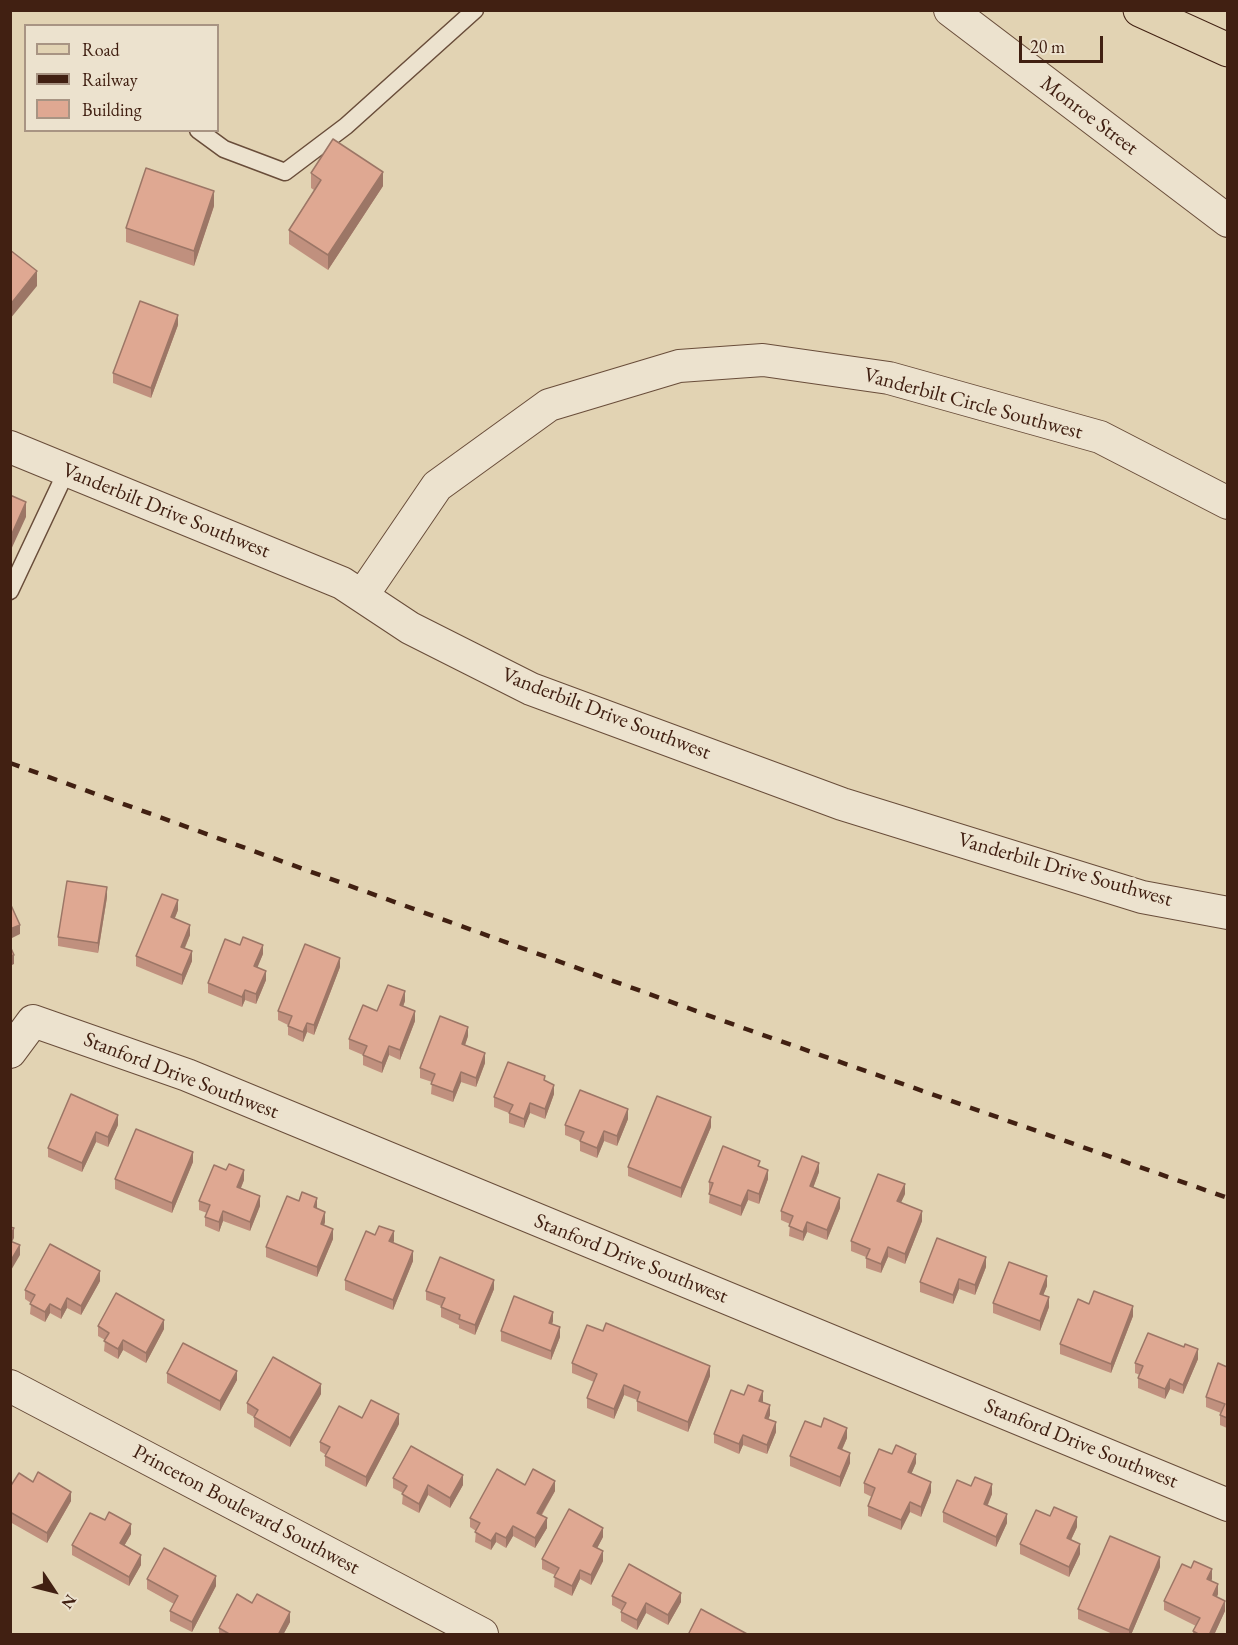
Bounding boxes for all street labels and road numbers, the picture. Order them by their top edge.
street label: Monroe Street [1035,71,1143,161]
street label: Vanderbilt Circle Southwest [861,363,1085,445]
street label: Vanderbilt Drive Southwest [59,458,273,564]
street label: Vanderbilt Drive Southwest [498,663,714,765]
street label: Vanderbilt Drive Southwest [955,827,1175,913]
street label: Stanford Drive Southwest [80,1027,282,1125]
street label: Stanford Drive Southwest [530,1209,732,1309]
street label: Stanford Drive Southwest [980,1394,1182,1494]
street label: Princeton Boulevard Southwest [128,1439,364,1581]

